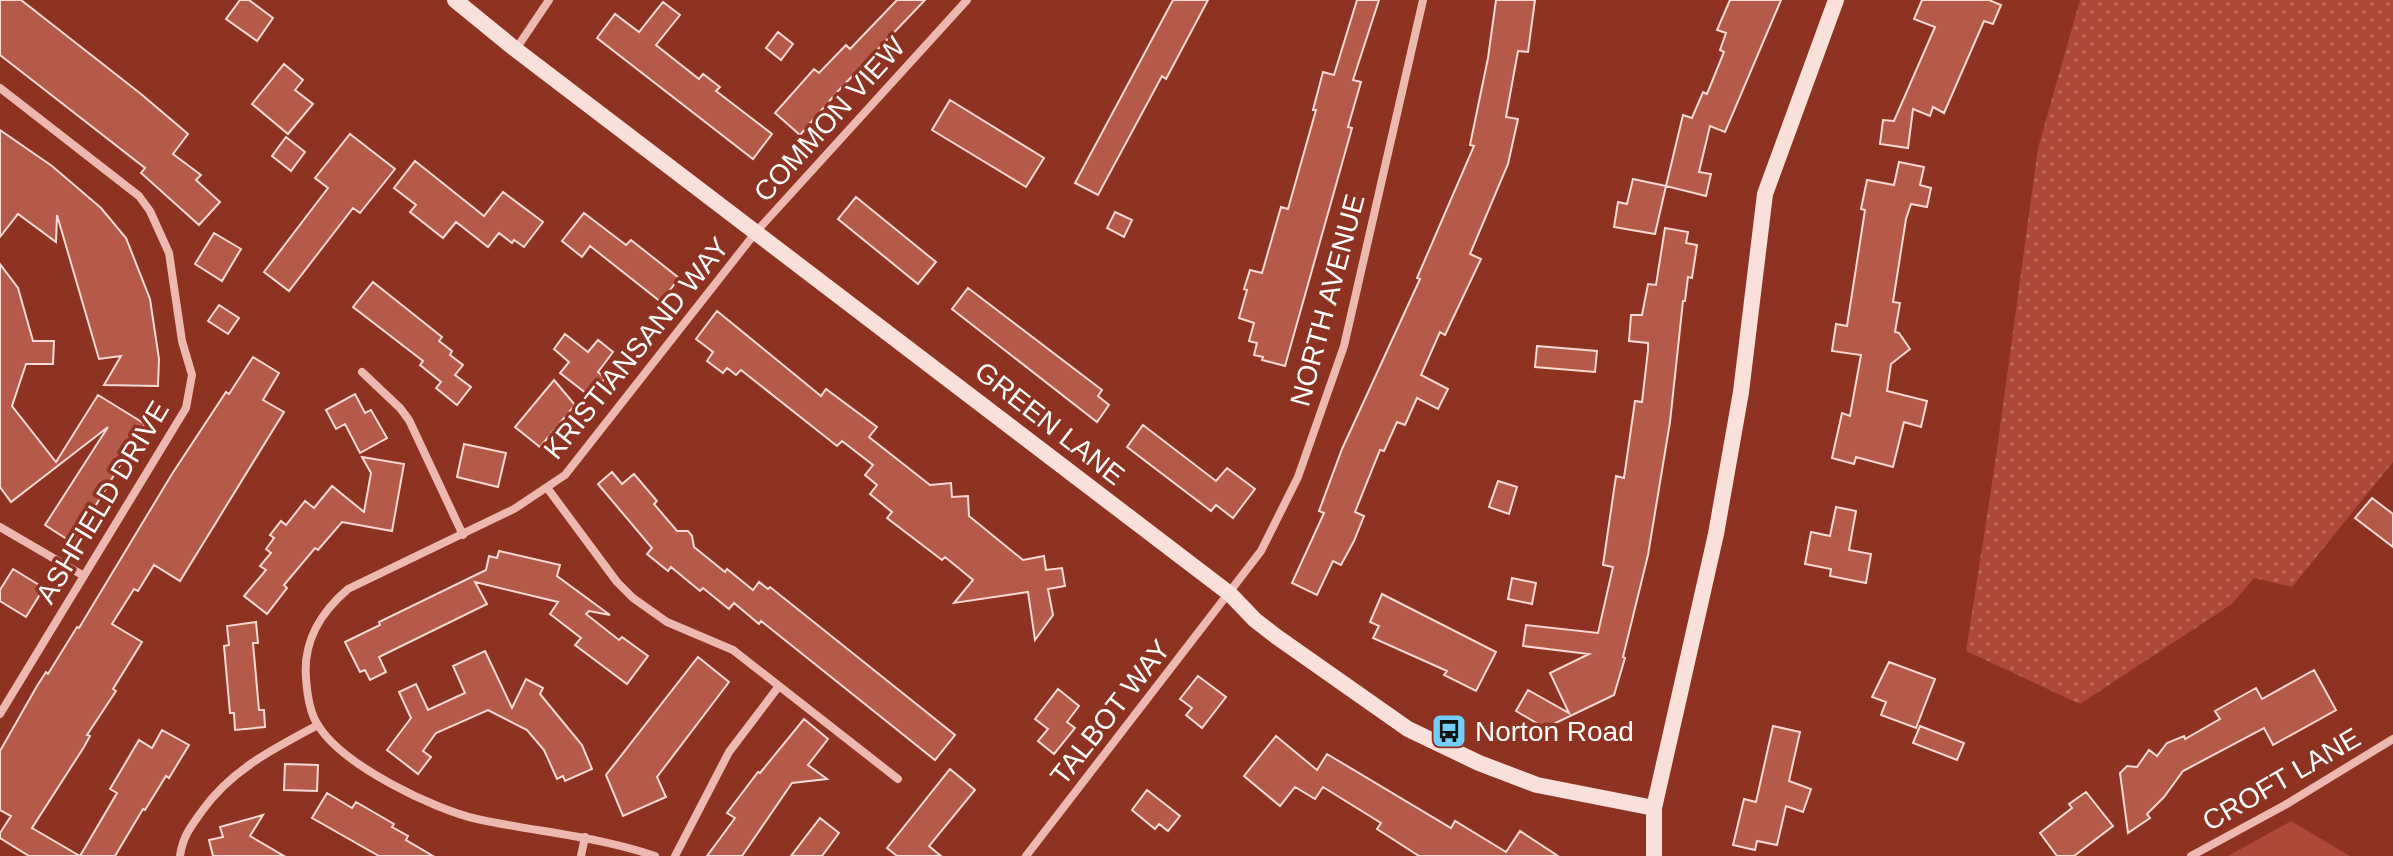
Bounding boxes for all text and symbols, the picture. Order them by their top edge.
street label: COMMON VIEW [748,31,912,208]
street label: NORTH AVENUE [1284,191,1371,410]
street label: KRISTIANSAND WAY [538,231,735,465]
street label: GREEN LANE [969,356,1130,491]
street label: ASHFIELD DRIVE [30,396,175,609]
street label: TALBOT WAY [1044,634,1177,791]
bus stop icon: Norton Road [1430,712,1468,750]
place label: Norton Road [1475,716,1634,747]
street label: CROFT LANE [2197,722,2366,837]

